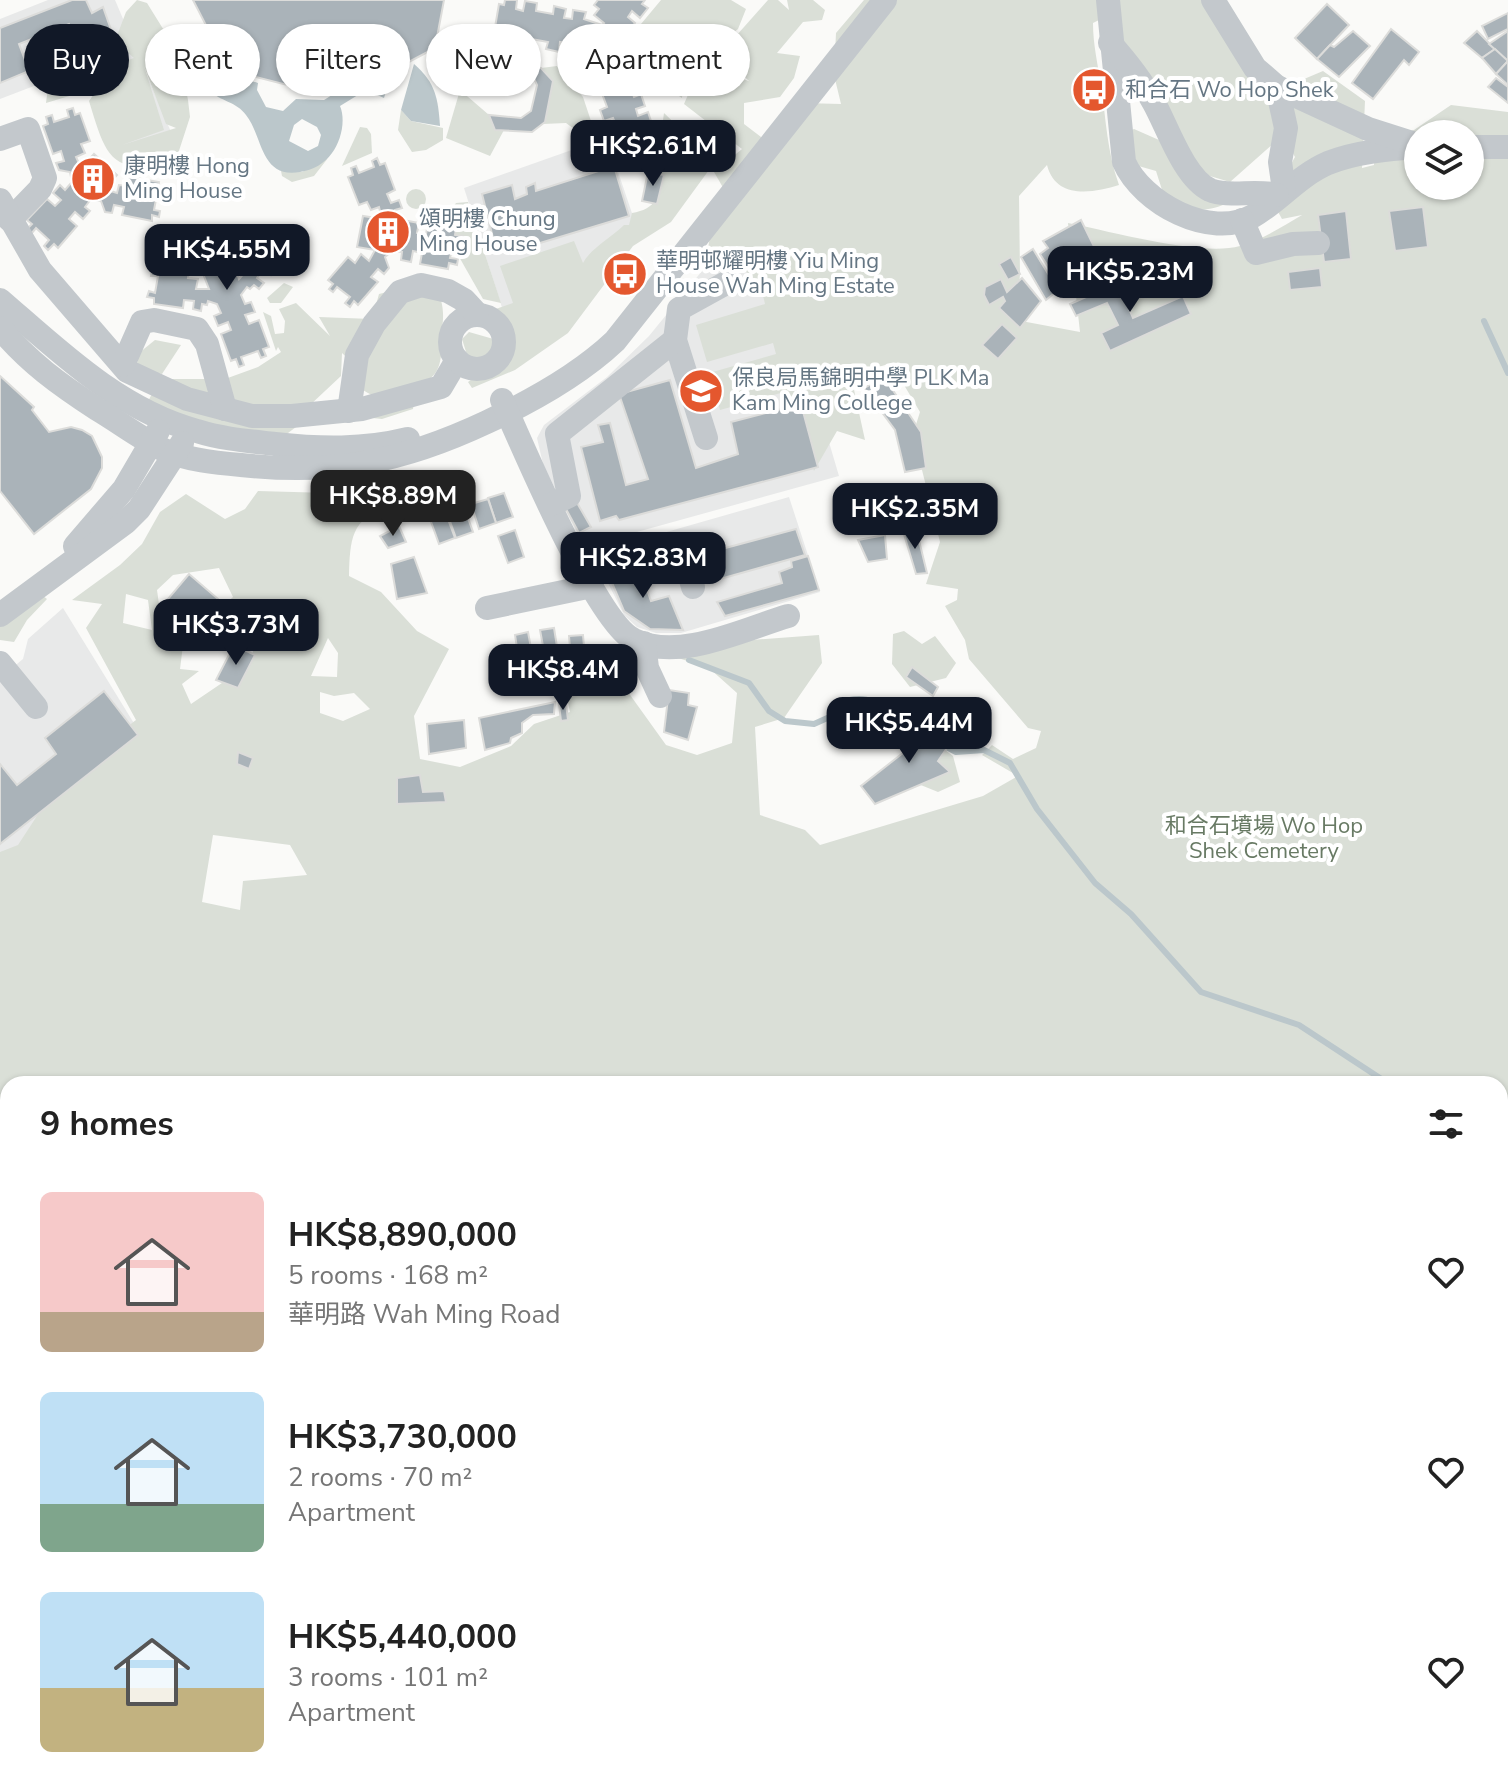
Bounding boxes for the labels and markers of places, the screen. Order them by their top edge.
bus stop icon: 和合石 Wo Hop Shek [1070,66,1118,114]
place label: 和合石 Wo Hop Shek [1125,75,1335,105]
pin: HK$2.61M [570,120,736,188]
place label: 康明樓 Hong Ming House [124,151,250,206]
building icon: 康明樓 Hong Ming House [69,155,117,203]
place label: 頌明樓 Chung Ming House [419,204,556,259]
building icon: 頌明樓 Chung Ming House [364,208,412,256]
pin: HK$4.55M [144,224,310,292]
place label: 華明邨耀明樓 Yiu Ming House Wah Ming Estate [656,246,895,301]
pin: HK$5.23M [1047,246,1213,314]
bus stop icon: 華明邨耀明樓 Yiu Ming House Wah Ming Estate [601,250,649,298]
place label: 保良局馬錦明中學 PLK Ma Kam Ming College [732,363,989,418]
school or university icon: 保良局馬錦明中學 PLK Ma Kam Ming College [677,367,725,415]
pin: HK$8.89M [310,470,476,538]
pin: HK$2.35M [832,483,998,551]
pin: HK$2.83M [560,532,726,600]
pin: HK$3.73M [153,599,319,667]
pin: HK$8.4M [489,644,637,712]
pin: HK$5.44M [826,697,992,765]

